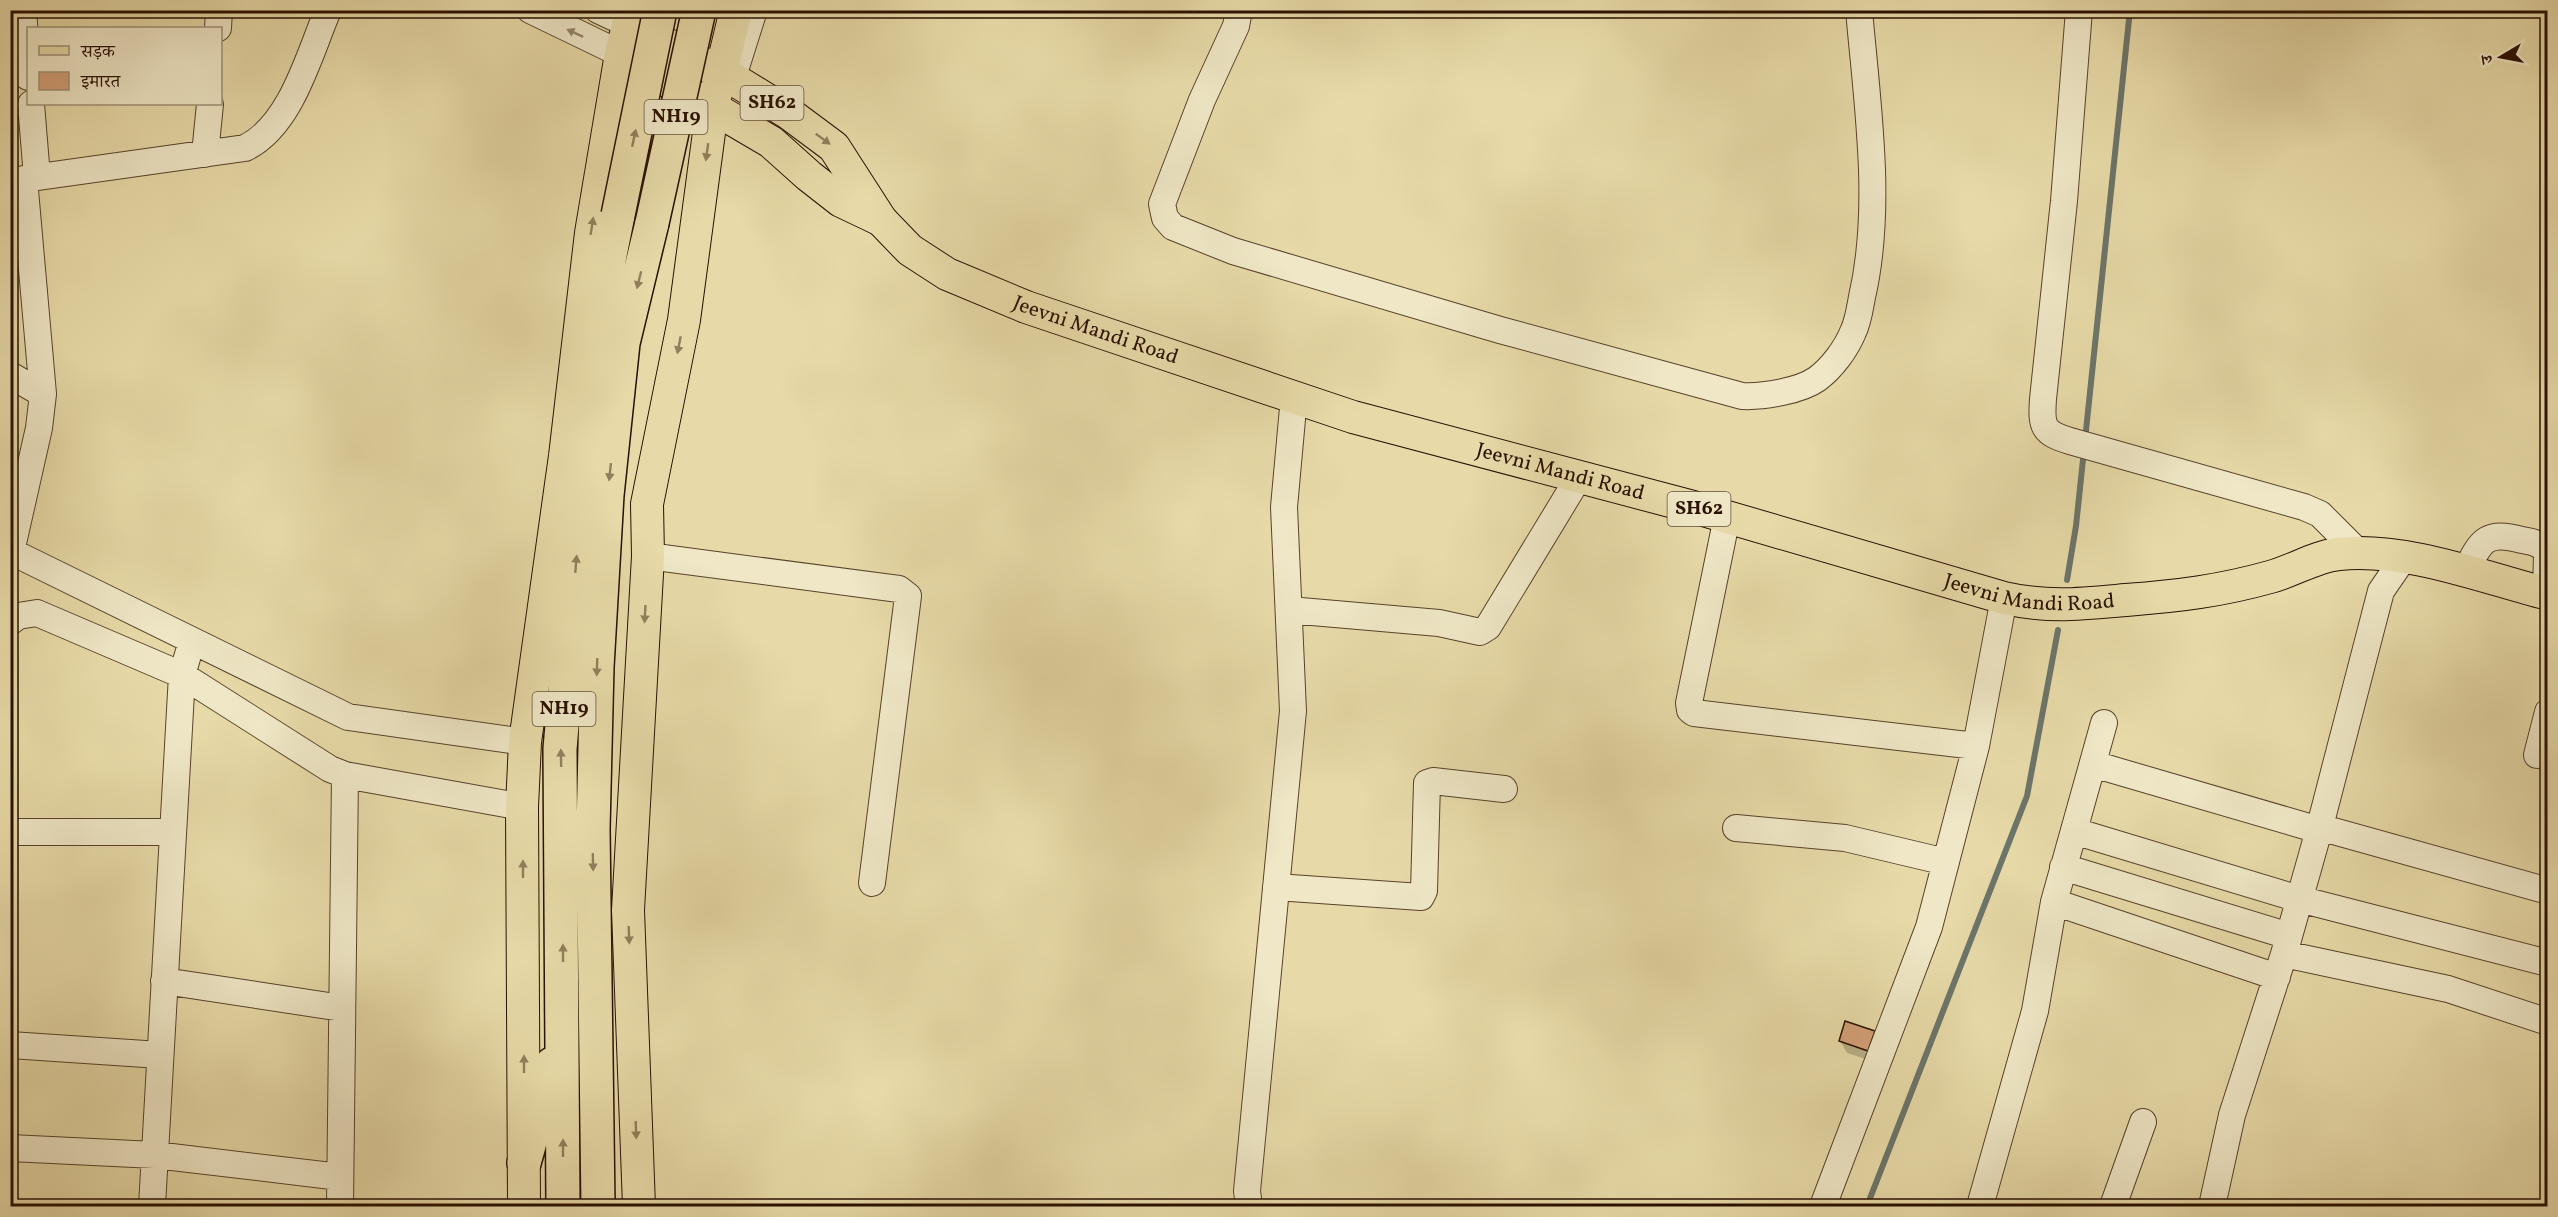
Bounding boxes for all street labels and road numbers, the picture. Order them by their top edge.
road number: SH62 [740,86,804,120]
road number: NH19 [644,100,708,134]
street label: Jeevni Mandi Road [1008,288,1182,372]
street label: Jeevni Mandi Road [1473,436,1648,508]
road number: SH62 [1668,492,1730,526]
street label: Jeevni Mandi Road [1940,567,2116,619]
road number: NH19 [532,692,596,726]

